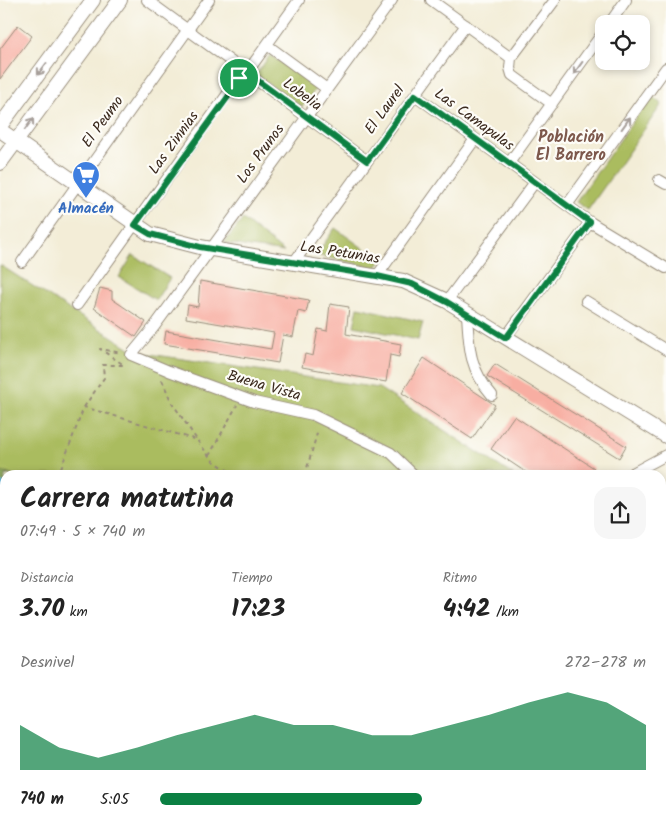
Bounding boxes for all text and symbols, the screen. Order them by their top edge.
map controls [595,15,650,70]
button: locate [595,15,650,70]
pin [218,57,260,99]
one-way arrow [573,61,583,75]
one-way arrow [37,62,47,76]
icon: arrive [225,64,253,92]
street label: Lobelia [277,72,327,118]
street label: El Laurel [359,80,411,140]
street label: Las Camapulas [429,83,520,158]
street label: El Peumo [76,91,130,153]
street label: Las Zinnias [143,106,206,180]
one-way arrow [621,116,631,130]
one-way arrow [24,118,35,131]
street label: Los Prunos [231,119,291,189]
district label: Población El Barrero [536,125,606,168]
supermarket icon: Almacén [71,160,101,199]
place label: Almacén [58,197,114,221]
street label: Las Petunias [298,235,382,271]
street label: Buena Vista [224,364,304,408]
text: Carrera matutina [20,477,234,522]
button: share [594,487,646,539]
text: 07:49 · 5 × 740 m [20,519,145,544]
text: Distancia [20,567,74,589]
text: Tiempo [231,567,273,589]
text: Ritmo [443,567,477,589]
text: 3.70 [20,589,64,629]
text: 17:23 [231,589,285,629]
text: 4:42 [443,589,491,629]
text: km [64,601,88,623]
text: /km [491,601,519,623]
text: Desnivel [20,650,75,675]
text: 272–278 m [565,650,646,675]
text: 740 m [20,787,64,812]
text: 5:05 [100,787,129,812]

